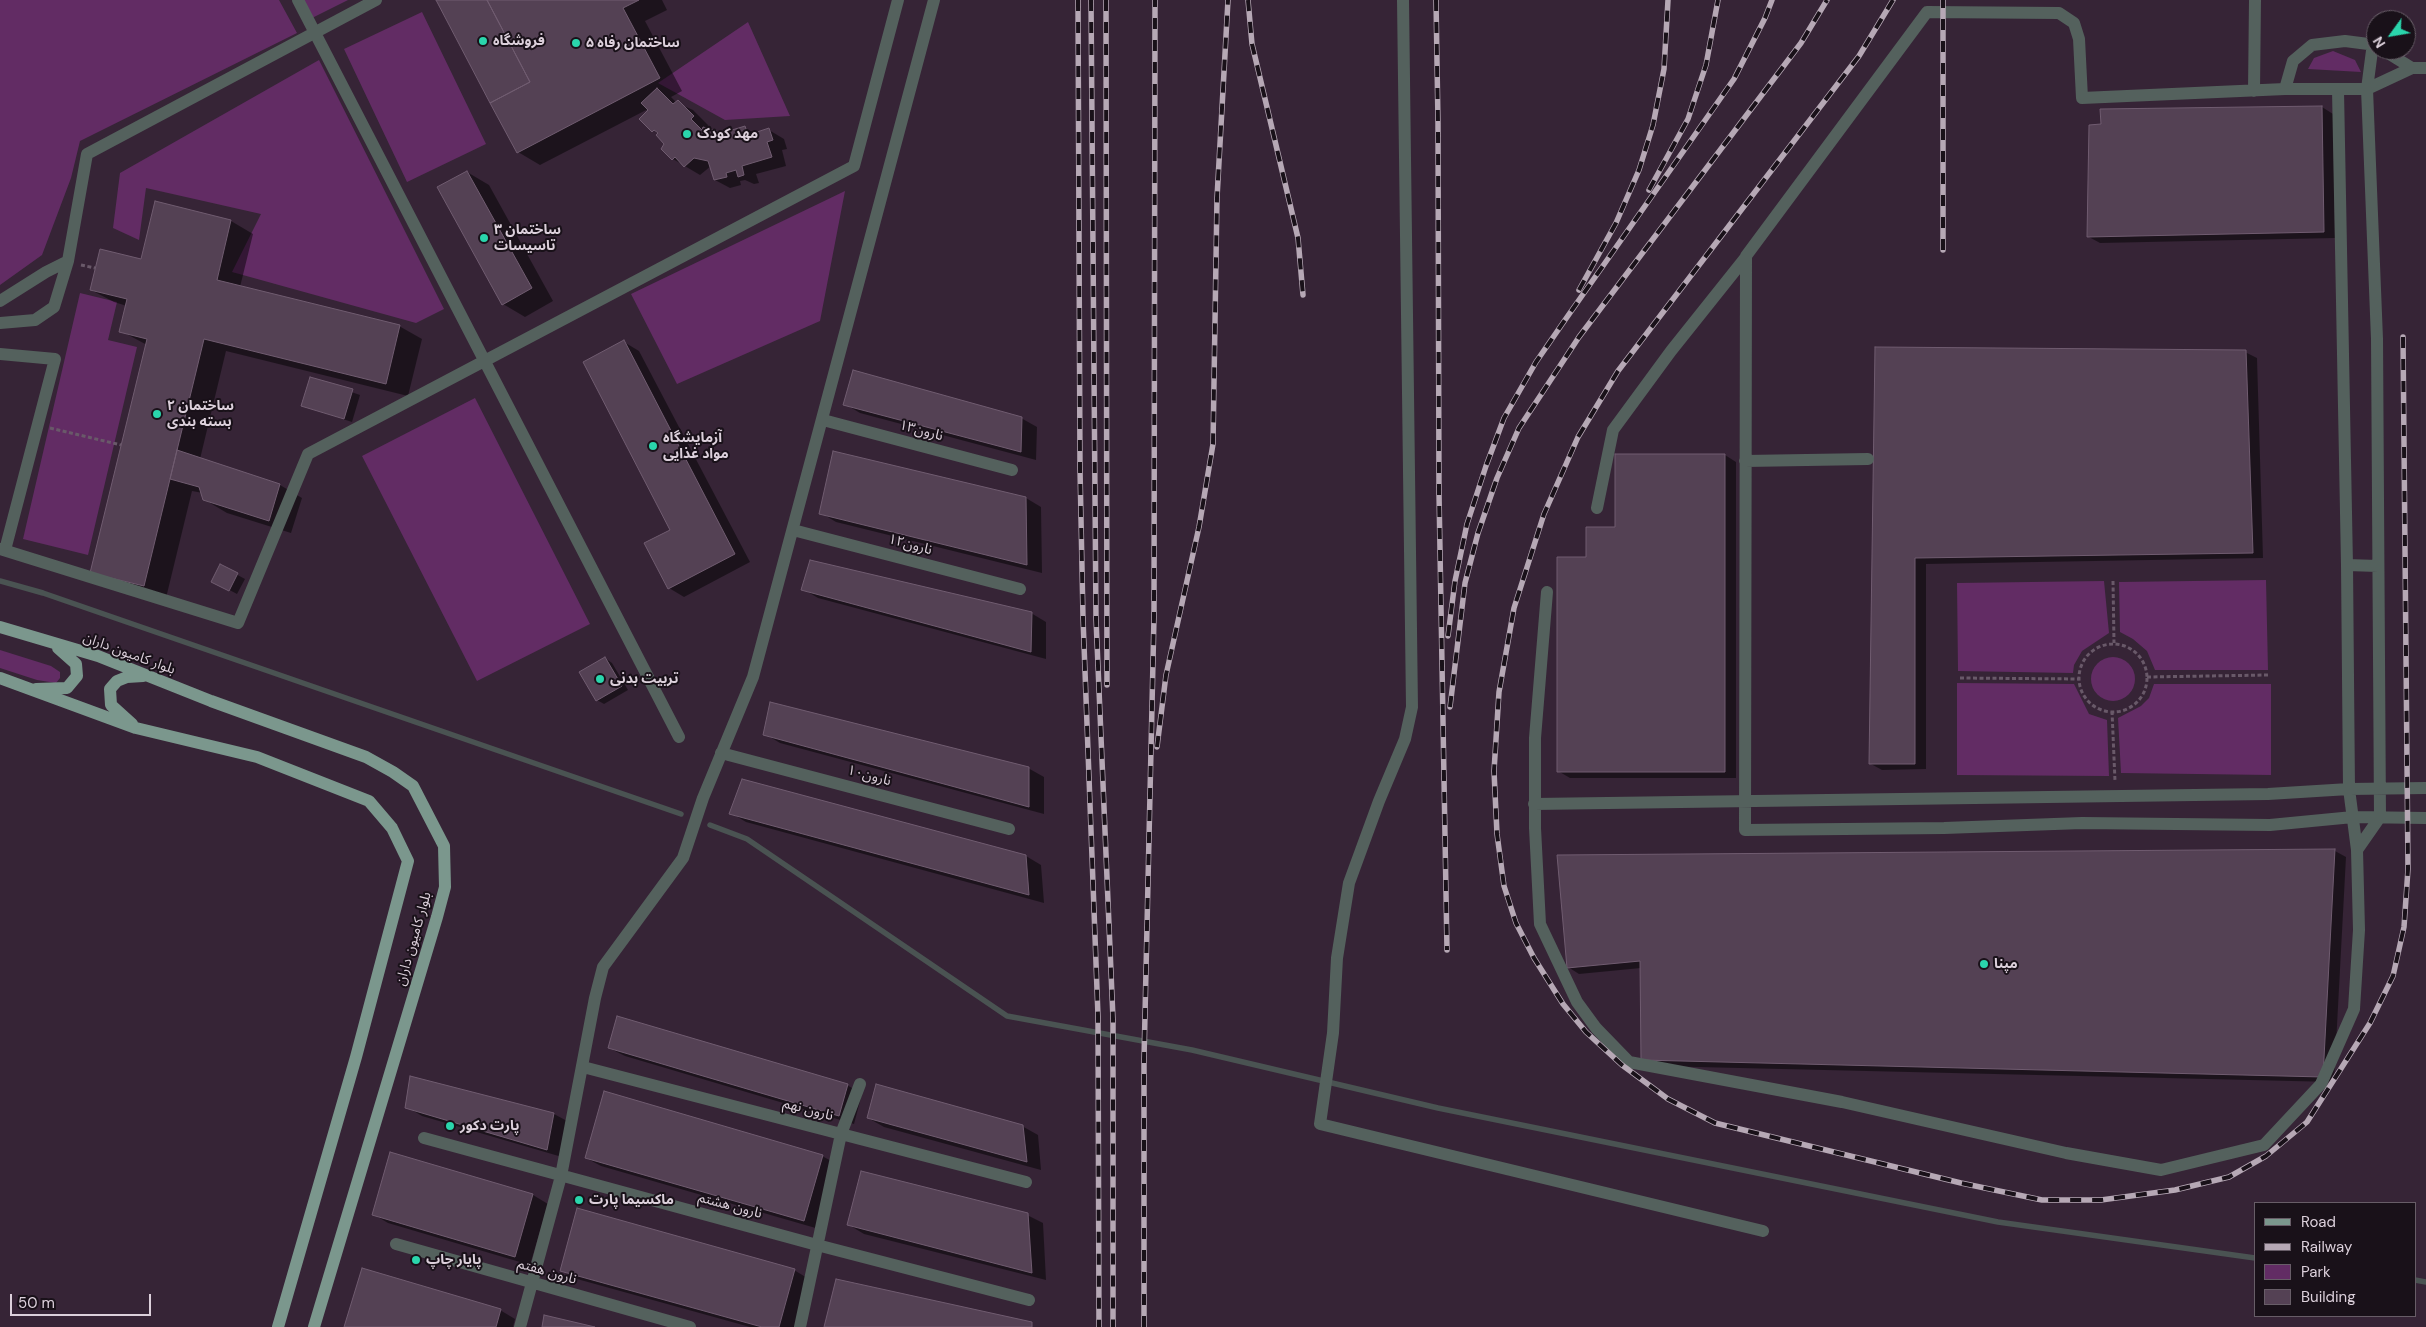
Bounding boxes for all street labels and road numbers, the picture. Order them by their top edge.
street label: نارون۱۳ [897,417,945,445]
street label: نارون۱۲ [886,531,934,559]
street label: بلوار کامیون داران [81,630,177,678]
street label: نارون۱۰ [845,762,893,790]
street label: بلوار کامیون داران [393,890,435,988]
street label: نارون نهم [781,1095,835,1125]
street label: نارون هشتم [696,1189,764,1223]
street label: نارون هفتم [516,1256,578,1288]

